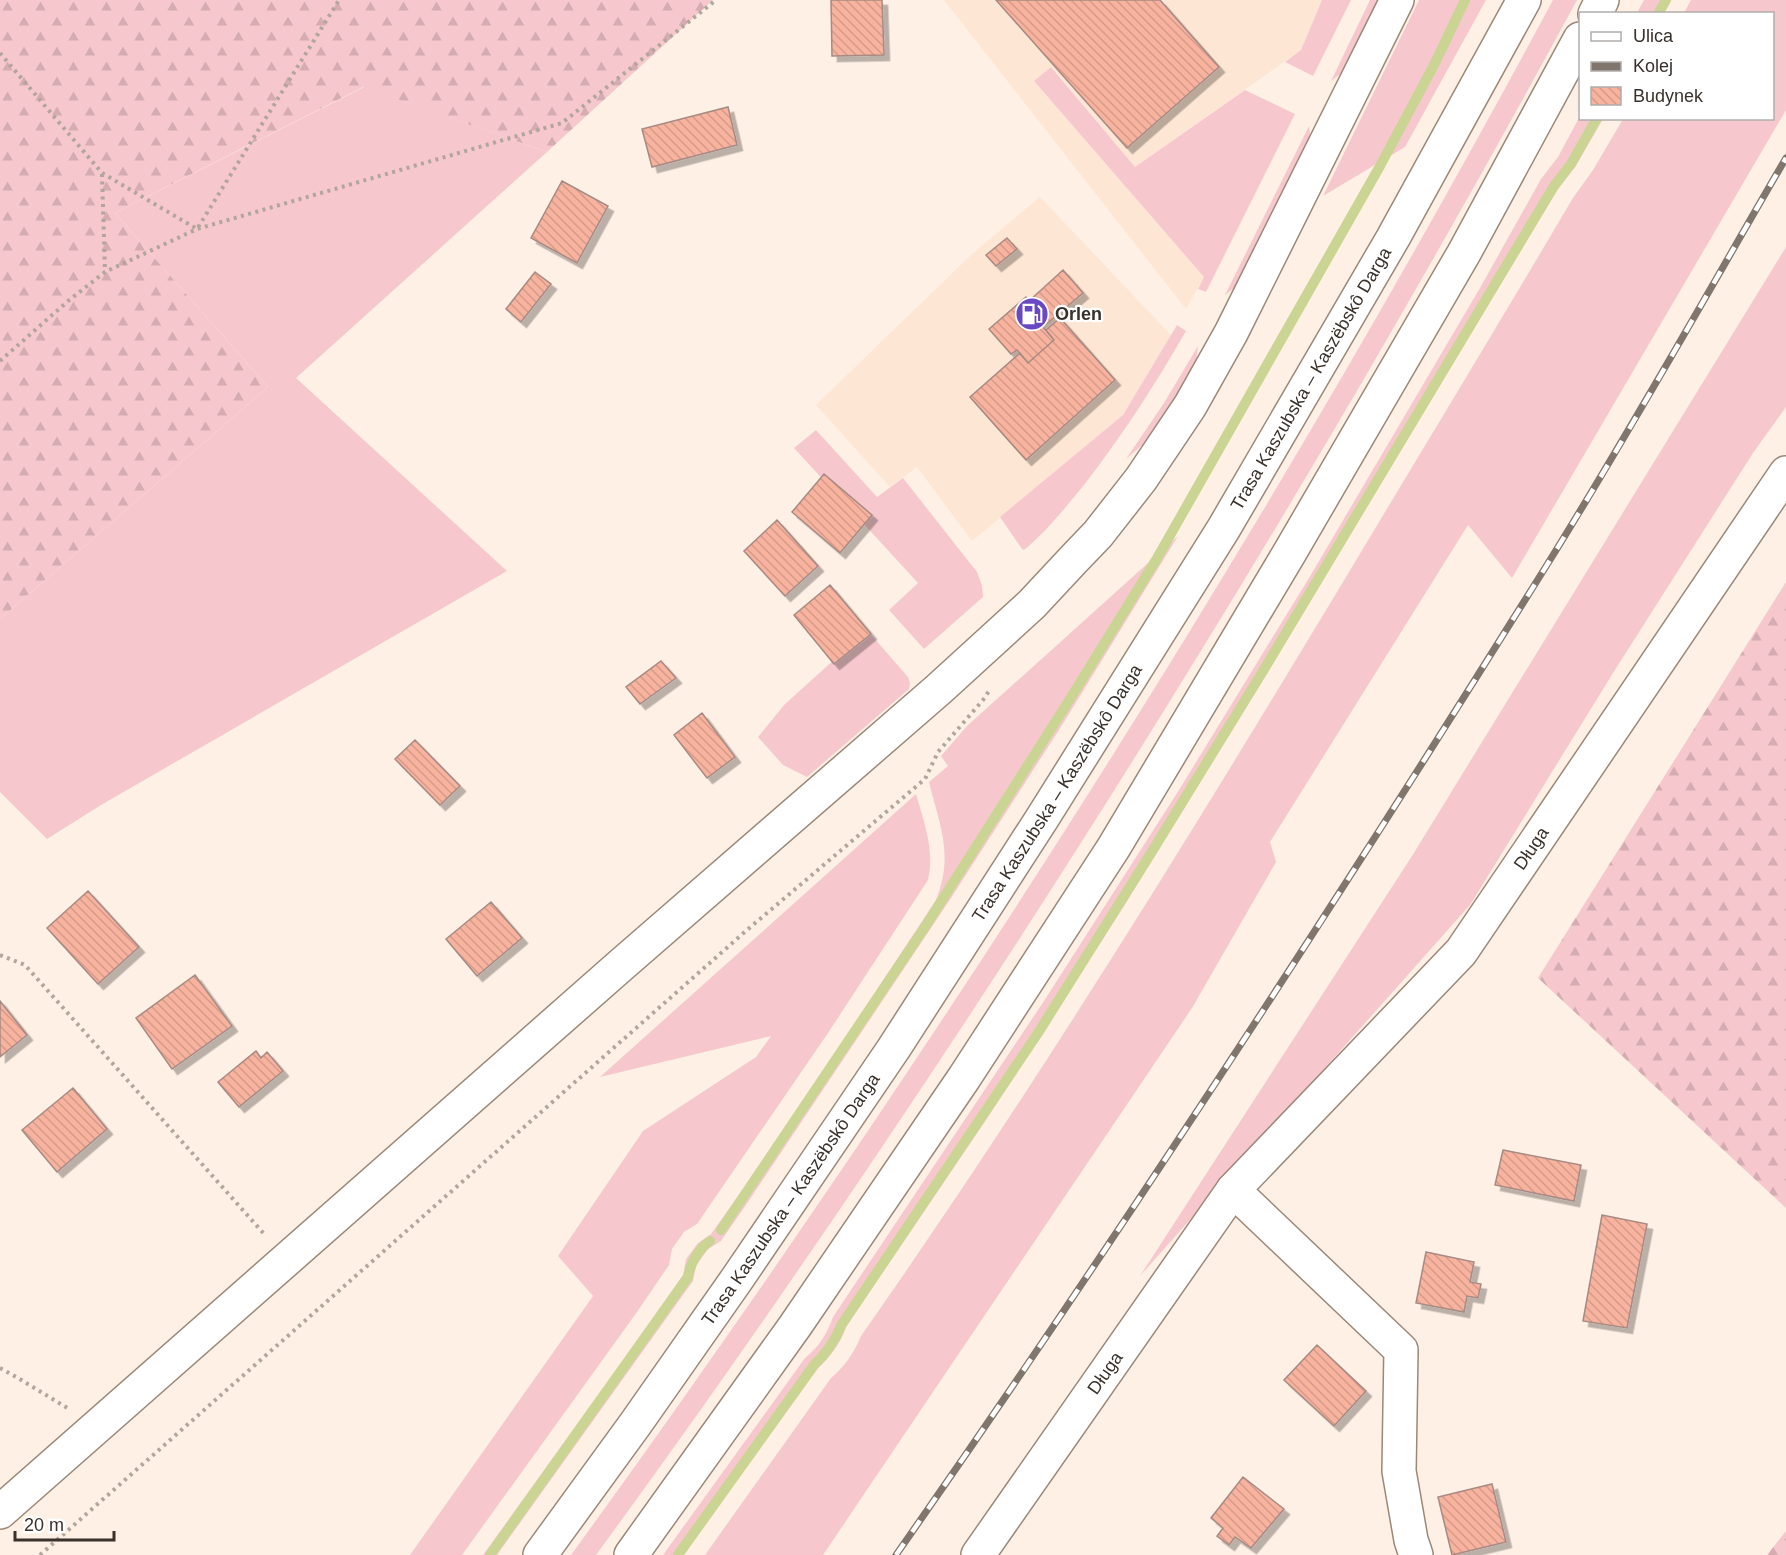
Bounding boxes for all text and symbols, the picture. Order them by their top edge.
legend [1579,12,1774,120]
text: Ulica [1633,26,1674,46]
text: Kolej [1633,56,1673,76]
text: Budynek [1633,86,1704,106]
street label: Trasa Kaszubska – Kaszëbskô Darga [1227,243,1396,514]
fuel station icon: Orlen [1014,296,1050,332]
place label: Orlen [1055,304,1102,324]
street label: Trasa Kaszubska – Kaszëbskô Darga [968,660,1146,925]
street label: Długa [1510,823,1553,874]
street label: Trasa Kaszubska – Kaszëbskô Darga [698,1069,884,1329]
street label: Długa [1083,1347,1127,1398]
scale bar [15,1504,114,1542]
text: 20 m [24,1515,64,1535]

